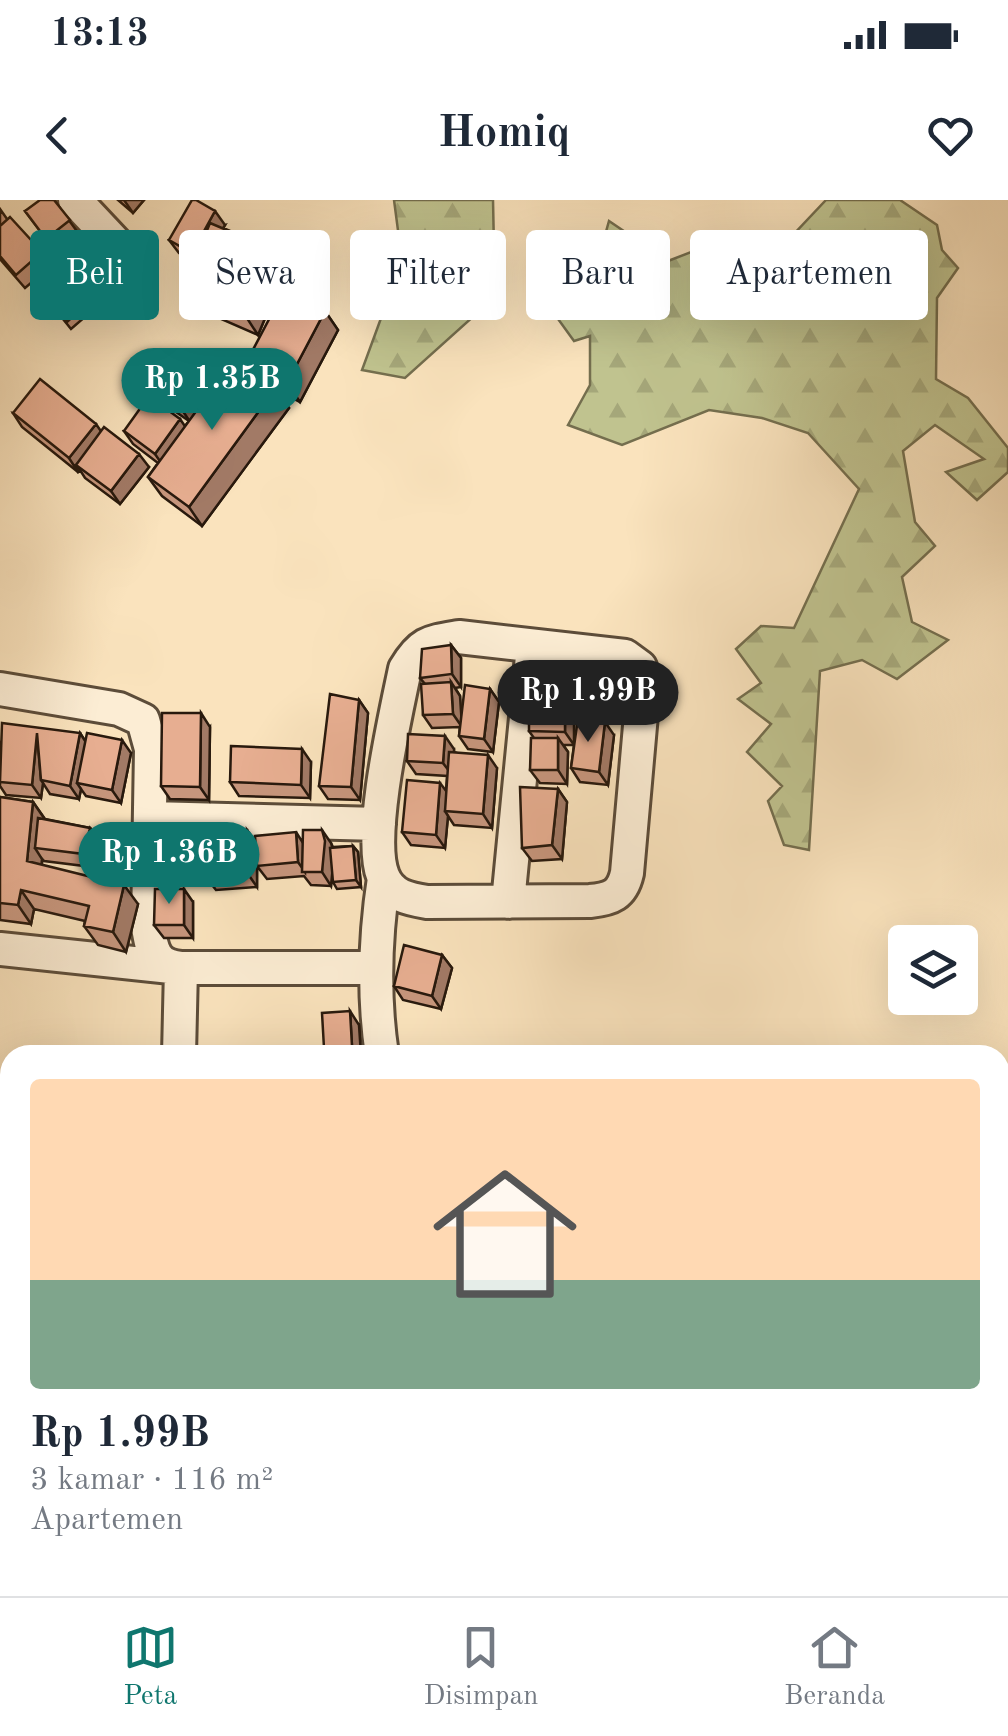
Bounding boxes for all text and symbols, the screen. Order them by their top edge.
text: 13:13 [50,16,149,54]
icon: back [30,108,85,163]
icon: heart [923,108,978,163]
text: Homiq [438,112,570,157]
chip: Beli [30,230,159,320]
chip: Sewa [179,230,330,320]
chip: Filter [350,230,506,320]
chip: Baru [526,230,670,320]
chip: Apartemen [690,230,928,320]
pin: Rp 1.35B [109,348,315,433]
text: Rp 1.35B [143,364,281,396]
pin: Rp 1.99B [485,660,691,745]
text: Rp 1.99B [519,676,657,708]
pin: Rp 1.36B [66,822,272,907]
text: Rp 1.36B [100,838,238,870]
map controls [888,925,978,1015]
button: layers [888,925,978,1015]
icon: home [415,1144,595,1324]
text: Rp 1.99B [30,1414,210,1456]
text: 3 kamar · 116 m² [30,1465,273,1497]
text: Apartemen [30,1505,183,1537]
tab: Peta [123,1620,178,1715]
tab: Disimpan [424,1620,538,1715]
tab: Beranda [784,1620,885,1715]

